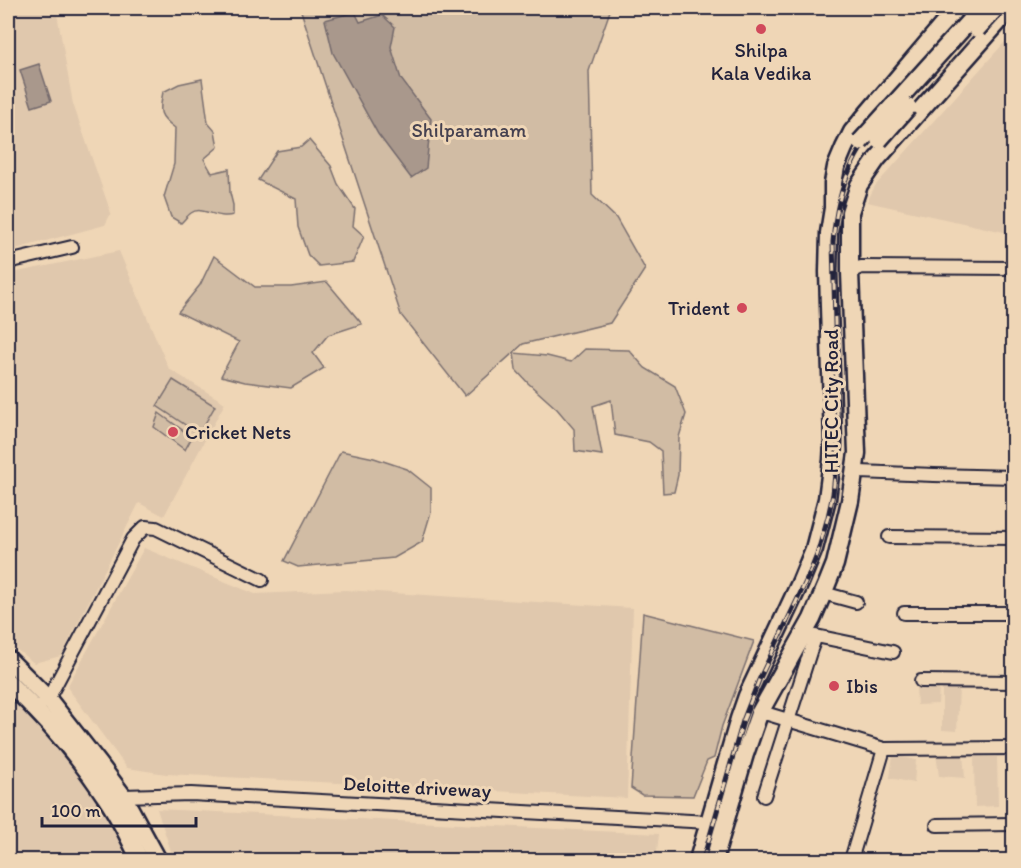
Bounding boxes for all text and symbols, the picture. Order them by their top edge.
marker: Shilpa Kala Vedika [754,22,768,36]
place label: Shilpa Kala Vedika [711,38,811,85]
park label: Shilparamam [412,118,527,142]
place label: Trident [668,296,730,320]
marker: Trident [735,301,749,315]
street label: HITEC City Road [819,329,843,473]
place label: Cricket Nets [185,420,291,444]
marker: Cricket Nets [166,425,180,439]
place label: Ibis [846,674,878,698]
marker: Ibis [827,679,841,693]
street label: Deloitte driveway [342,771,492,803]
scale bar [42,790,196,828]
text: 100 m [51,800,101,822]

